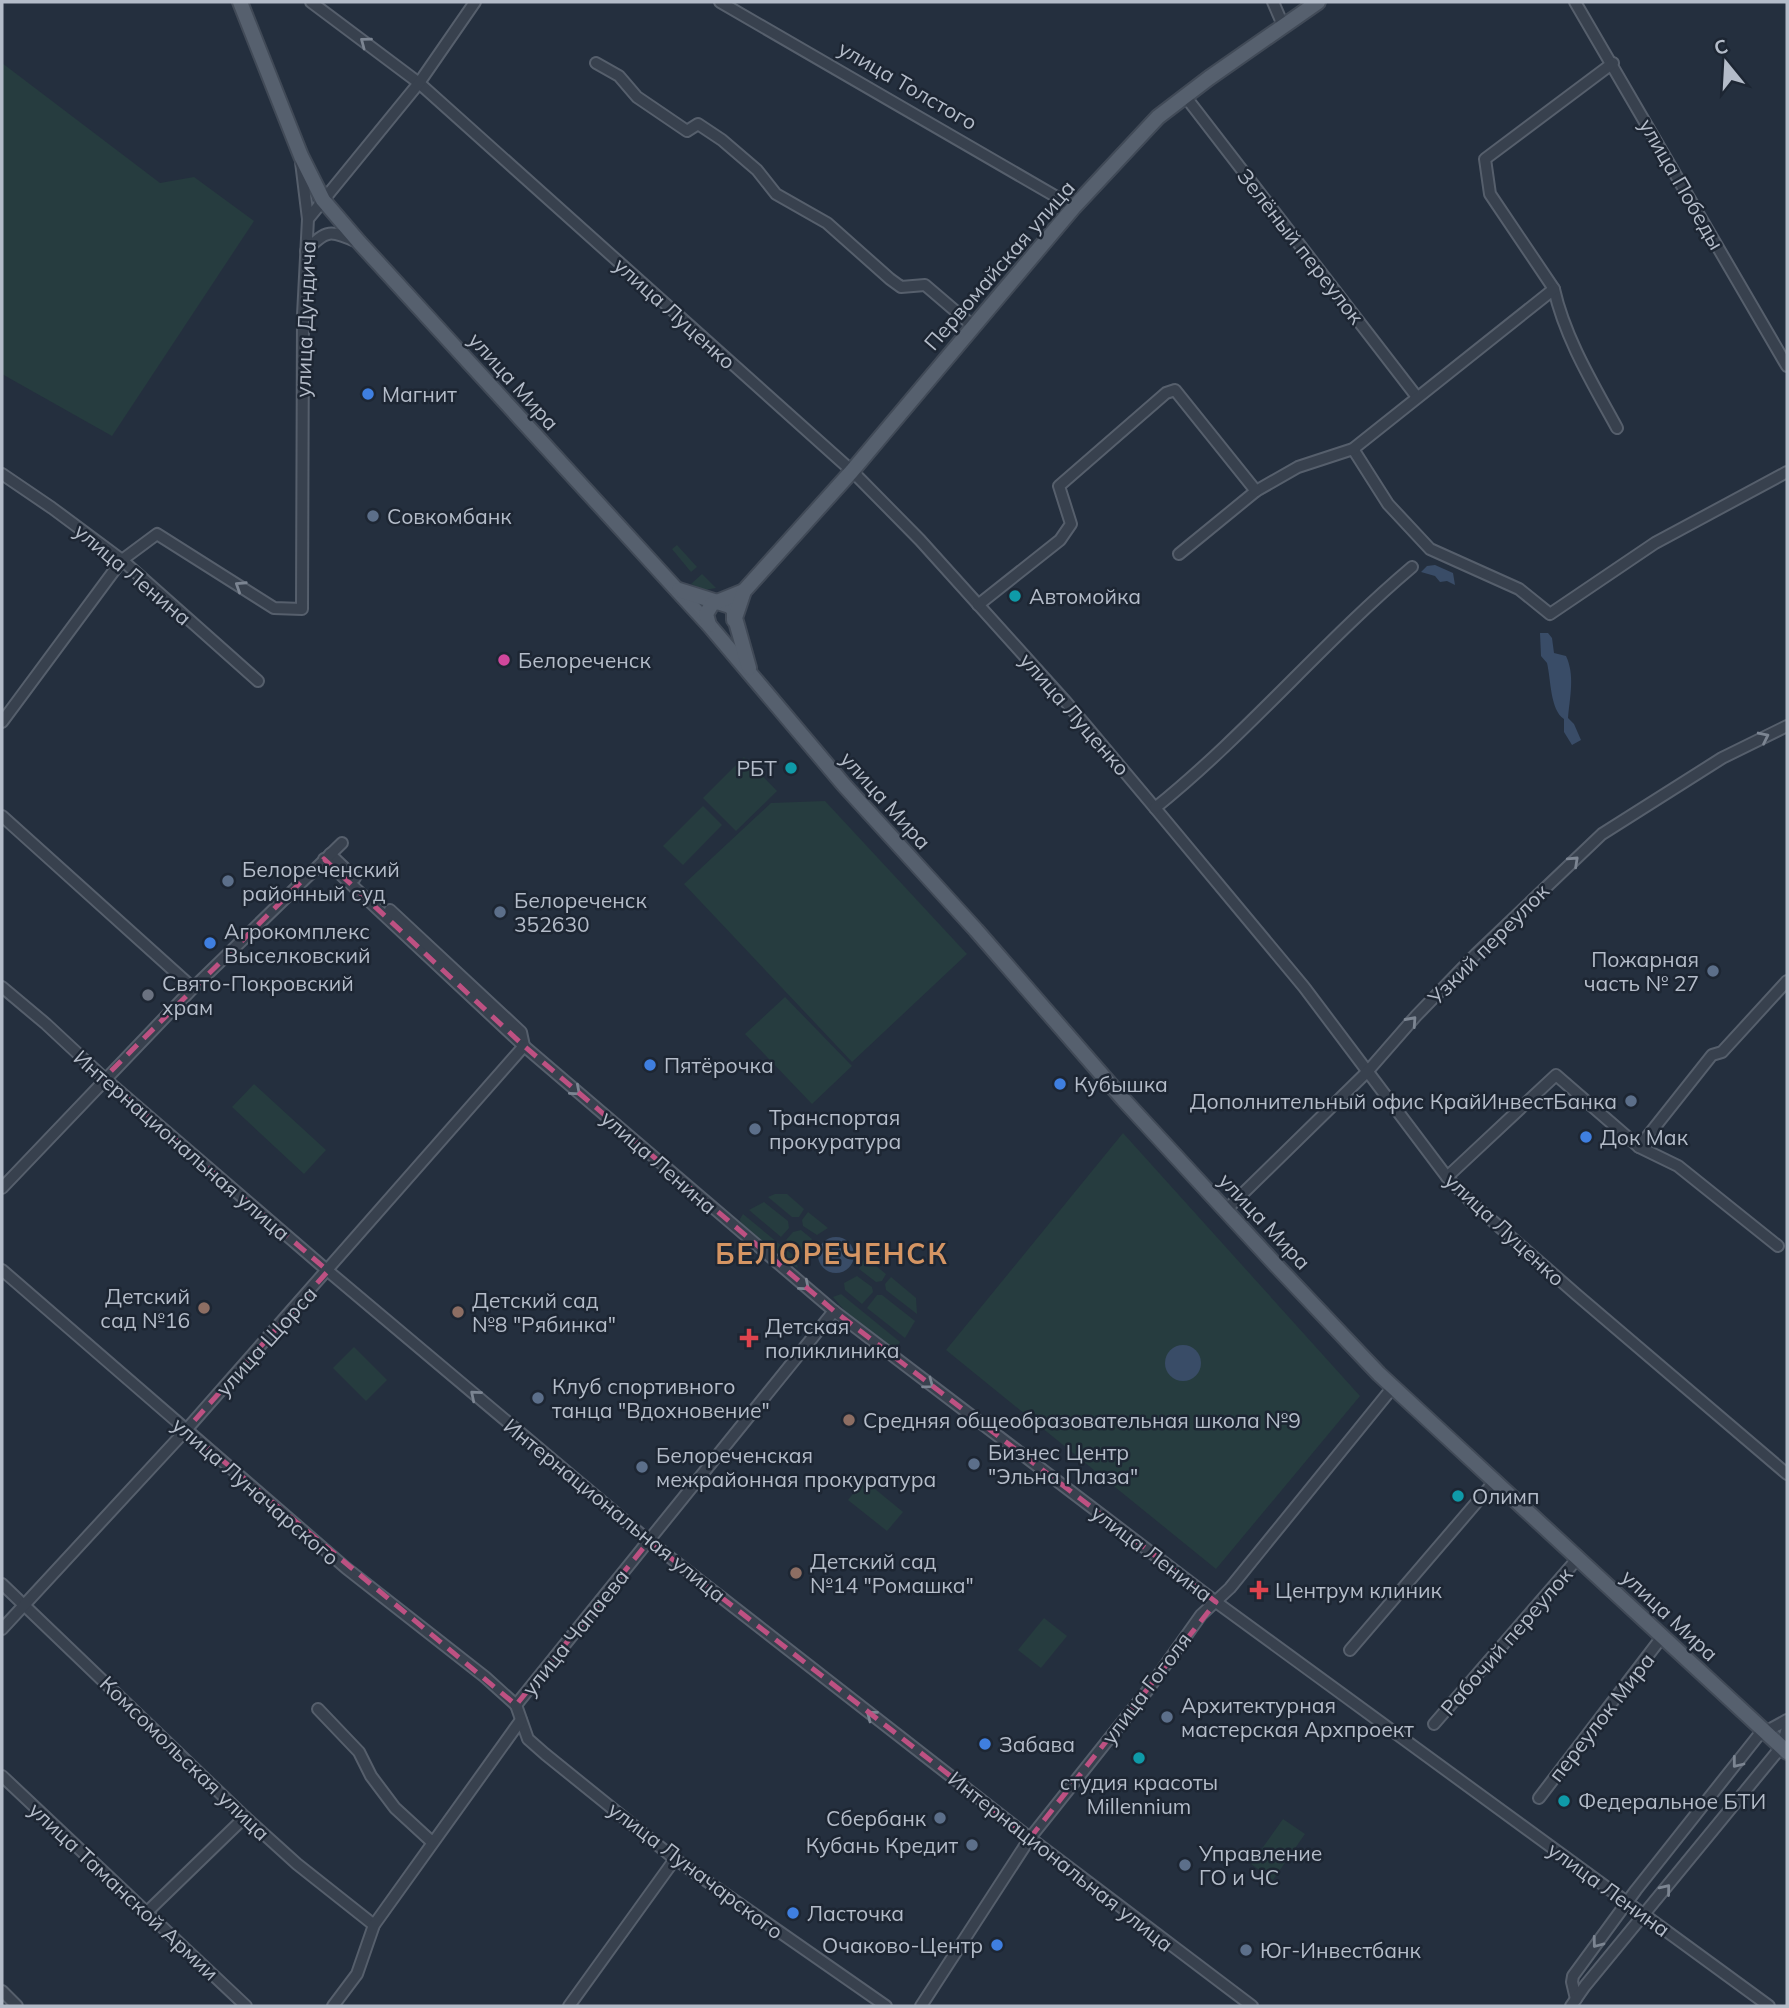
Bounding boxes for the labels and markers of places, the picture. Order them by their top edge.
place label: Магнит [382,381,457,407]
marker: Магнит [360,386,376,402]
place label: Совкомбанк [387,503,512,529]
marker: Совкомбанк [365,508,381,524]
place label: Автомойка [1029,583,1141,609]
marker: Автомойка [1007,588,1023,604]
place label: Белореченск [518,647,651,673]
marker: Белореченск [496,652,512,668]
place label: РБТ [736,755,777,781]
marker: РБТ [783,760,799,776]
place label: Белореченский районный суд [242,856,400,906]
marker: Белореченский районный суд [220,873,236,889]
place label: Белореченск 352630 [514,887,647,937]
marker: Белореченск 352630 [492,904,508,920]
place label: Агрокомплекс Выселковский [224,918,371,968]
marker: Агрокомплекс Выселковский [202,935,218,951]
place label: Пожарная часть № 27 [1584,946,1699,996]
marker: Пожарная часть № 27 [1705,963,1721,979]
place label: Свято-Покровский храм [162,970,354,1020]
marker: Свято-Покровский храм [140,987,156,1003]
place label: Пятёрочка [664,1052,774,1078]
marker: Пятёрочка [642,1057,658,1073]
place label: Кубышка [1074,1071,1168,1097]
marker: Кубышка [1052,1076,1068,1092]
place label: Дополнительный офис КрайИнвестБанка [1190,1088,1617,1114]
marker: Дополнительный офис КрайИнвестБанка [1623,1093,1639,1109]
place label: Транспортая прокуратура [769,1104,901,1154]
marker: Транспортая прокуратура [747,1121,763,1137]
place label: Док Мак [1600,1124,1689,1150]
marker: Док Мак [1578,1129,1594,1145]
place label: Детский сад №16 [100,1283,190,1333]
place label: Детский сад №8 "Рябинка" [472,1287,616,1337]
marker: Детский сад №16 [196,1300,212,1316]
marker: Детский сад №8 "Рябинка" [450,1304,466,1320]
place label: Детская поликлиника [765,1313,900,1363]
marker: Детская поликлиника [739,1328,759,1348]
place label: Клуб спортивного танца "Вдохновение" [552,1373,770,1423]
marker: Клуб спортивного танца "Вдохновение" [530,1390,546,1406]
place label: Средняя общеобразовательная школа №9 [863,1407,1301,1433]
marker: Средняя общеобразовательная школа №9 [841,1412,857,1428]
place label: Бизнес Центр "Эльна Плаза" [988,1439,1138,1489]
place label: Белореченская межрайонная прокуратура [656,1442,936,1492]
marker: Бизнес Центр "Эльна Плаза" [966,1456,982,1472]
marker: Белореченская межрайонная прокуратура [634,1459,650,1475]
place label: Олимп [1472,1483,1539,1509]
marker: Олимп [1450,1488,1466,1504]
place label: Детский сад №14 "Ромашка" [810,1548,974,1598]
marker: Детский сад №14 "Ромашка" [788,1565,804,1581]
place label: Центрум клиник [1275,1577,1442,1603]
marker: Центрум клиник [1249,1580,1269,1600]
place label: Архитектурная мастерская Архпроект [1181,1692,1414,1742]
marker: Архитектурная мастерская Архпроект [1159,1709,1175,1725]
place label: Забава [999,1731,1075,1757]
marker: Забава [977,1736,993,1752]
marker: студия красоты Millennium [1131,1750,1147,1766]
place label: студия красоты Millennium [1060,1769,1218,1819]
place label: Федеральное БТИ [1578,1788,1766,1814]
marker: Федеральное БТИ [1556,1793,1572,1809]
place label: Сбербанк [826,1805,927,1831]
marker: Сбербанк [932,1810,948,1826]
place label: Кубань Кредит [806,1832,958,1858]
marker: Кубань Кредит [964,1837,980,1853]
place label: Управление ГО и ЧС [1198,1840,1322,1890]
marker: Управление ГО и ЧС [1177,1857,1193,1873]
place label: Ласточка [807,1900,904,1926]
marker: Ласточка [785,1905,801,1921]
place label: Очаково-Центр [822,1932,983,1958]
marker: Очаково-Центр [989,1937,1005,1953]
place label: Юг-Инвестбанк [1260,1937,1422,1963]
marker: Юг-Инвестбанк [1238,1942,1254,1958]

